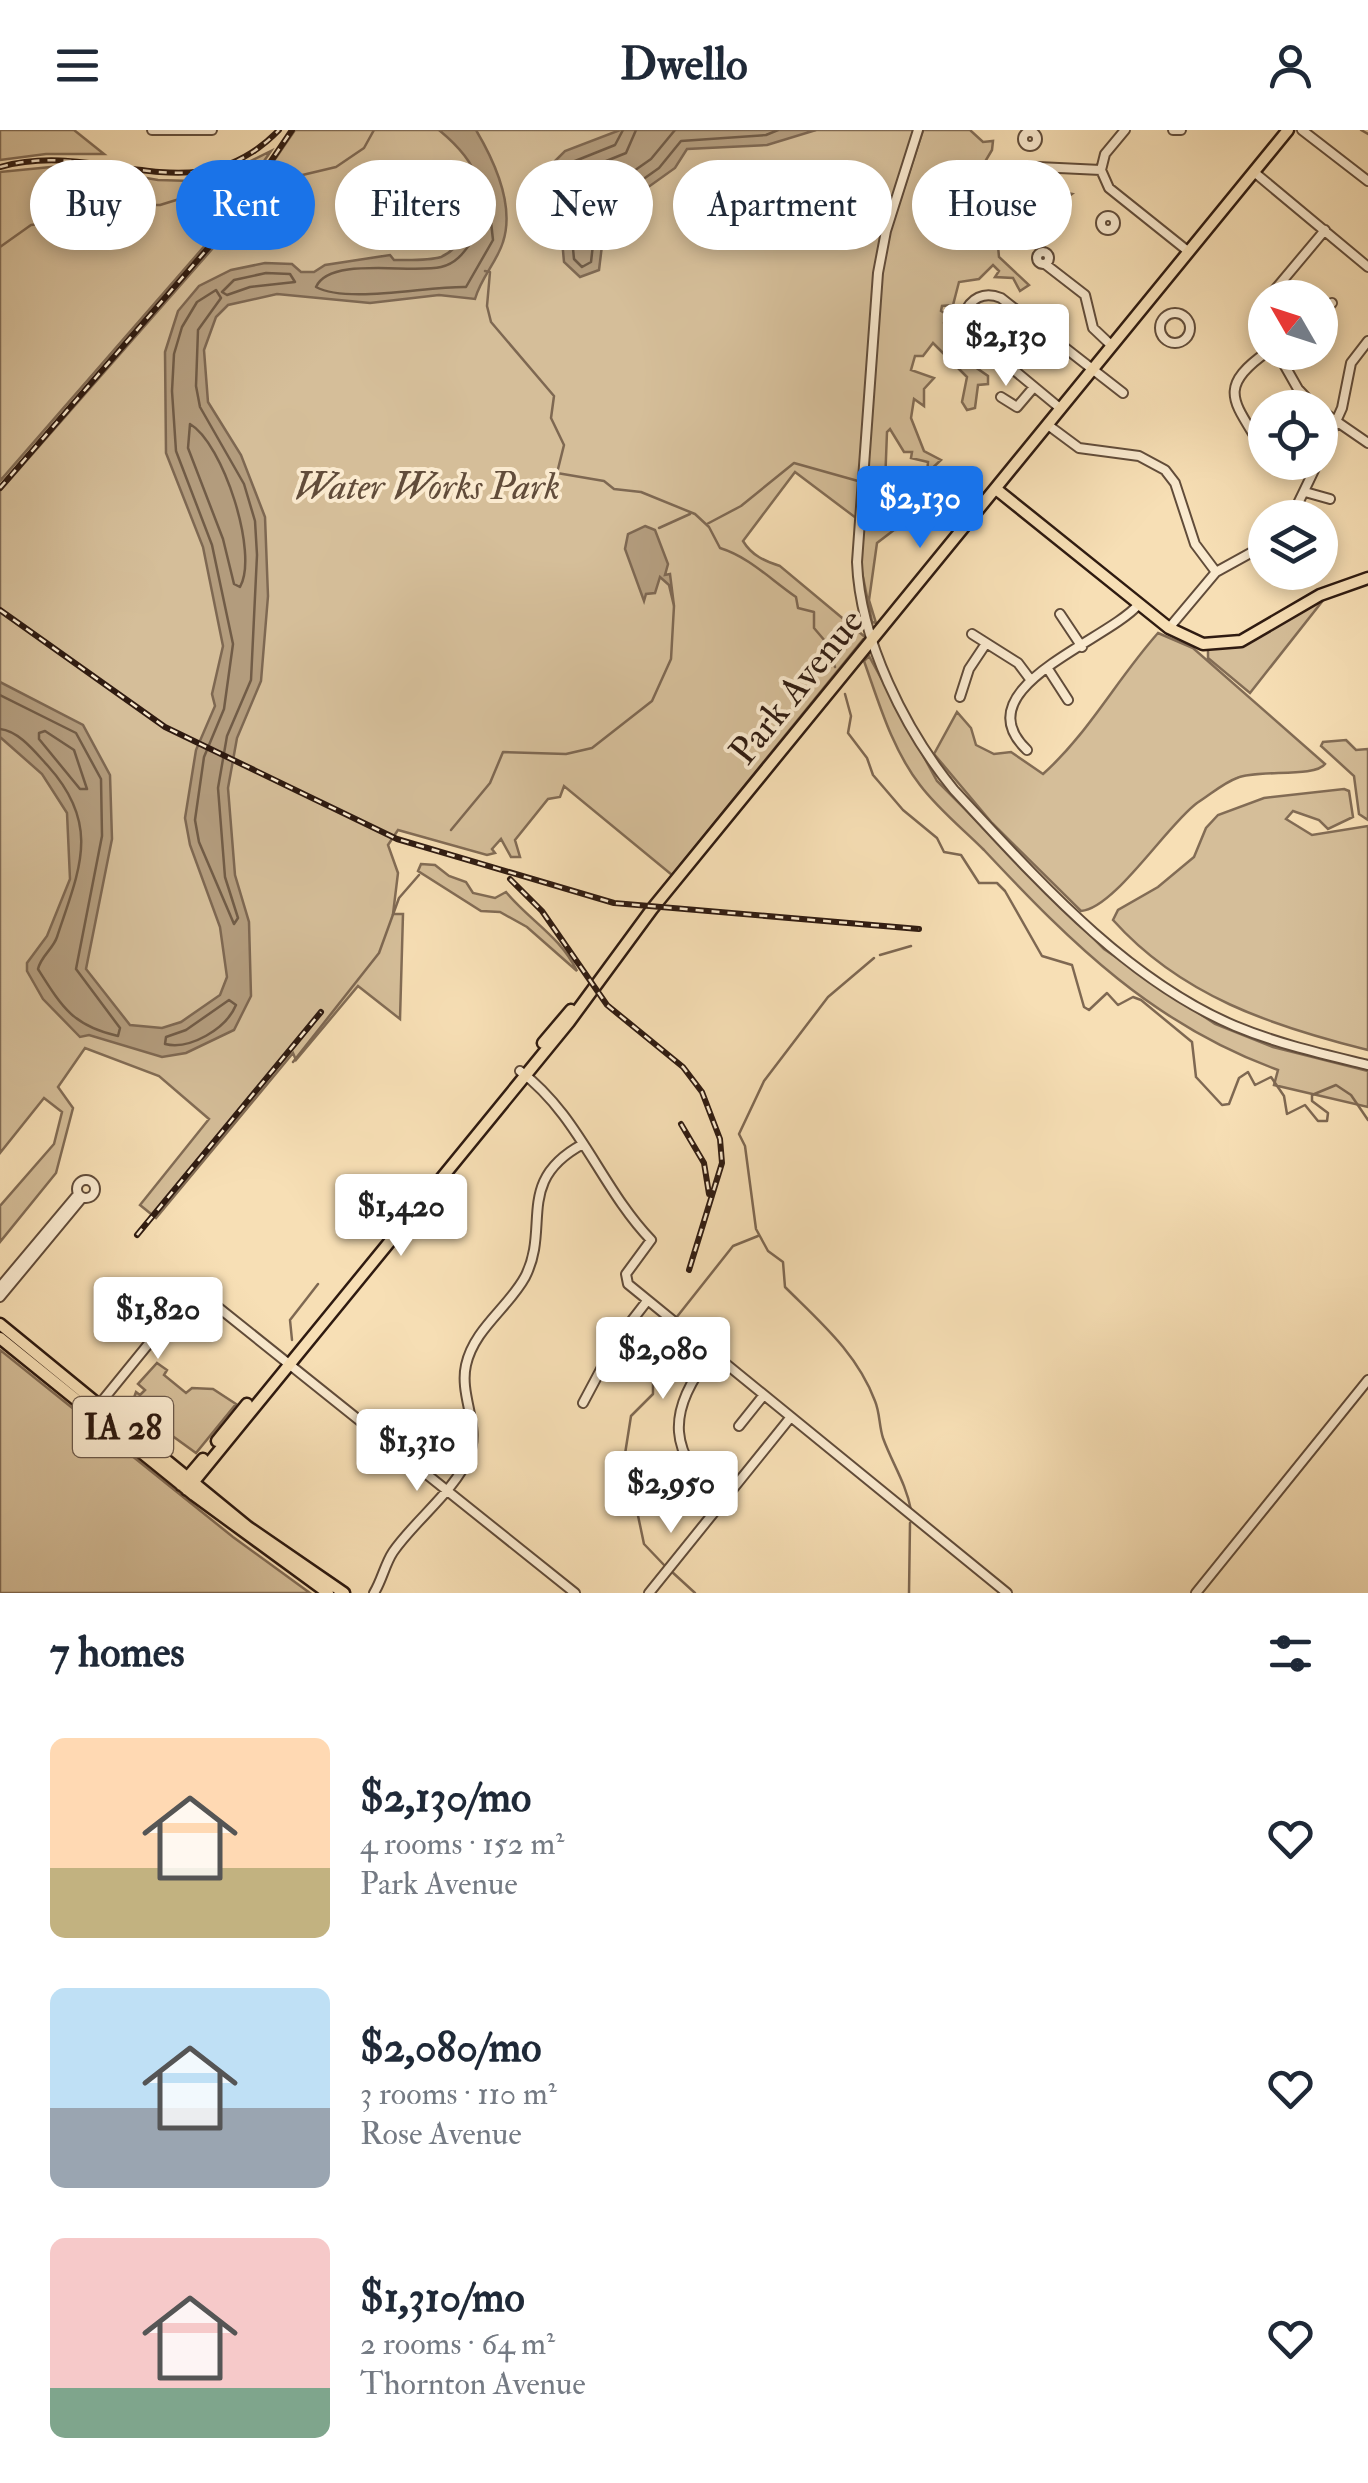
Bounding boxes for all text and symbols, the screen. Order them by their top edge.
text: Dwello [620,37,748,93]
icon: menu [50,38,105,93]
icon: person [1263,38,1318,93]
chip: Buy [30,160,156,250]
chip: Rent [176,160,315,250]
chip: Filters [335,160,496,250]
chip: New [516,160,653,250]
chip: Apartment [673,160,892,250]
chip: House [912,160,1072,250]
north arrow [1248,280,1338,370]
map controls [1248,280,1338,590]
pin: $2,130 [925,304,1087,389]
text: $2,130 [965,316,1047,356]
button: locate [1248,390,1338,480]
park label: Water Works Park [294,463,560,511]
pin: $2,130 [839,466,1001,551]
text: $2,130 [879,478,961,518]
button: layers [1248,500,1338,590]
street label: Park Avenue [719,599,874,774]
pin: $1,420 [320,1174,482,1259]
text: $1,420 [357,1186,445,1226]
pin: $1,820 [77,1277,239,1362]
text: $1,820 [116,1289,200,1329]
pin: $2,080 [582,1317,744,1402]
text: $2,080 [618,1329,708,1369]
road number: IA 28 [73,1397,173,1457]
pin: $1,310 [336,1409,498,1494]
text: $1,310 [378,1421,456,1461]
pin: $2,950 [590,1451,752,1536]
text: $2,950 [627,1463,715,1503]
icon: filters [1263,1626,1318,1681]
text: 7 homes [50,1627,185,1679]
text: $2,130/mo [360,1772,531,1824]
icon: home [130,1778,250,1898]
icon: heart [1263,1811,1318,1866]
text: 4 rooms · 152 m² [360,1824,564,1864]
text: Park Avenue [360,1864,518,1904]
text: $2,080/mo [360,2022,541,2074]
icon: home [130,2028,250,2148]
icon: heart [1263,2061,1318,2116]
text: 3 rooms · 110 m² [360,2074,557,2114]
text: Rose Avenue [360,2114,522,2154]
text: $1,310/mo [360,2272,525,2324]
icon: home [130,2278,250,2398]
icon: heart [1263,2311,1318,2366]
text: 2 rooms · 64 m² [360,2324,555,2364]
text: Thornton Avenue [360,2364,586,2404]

